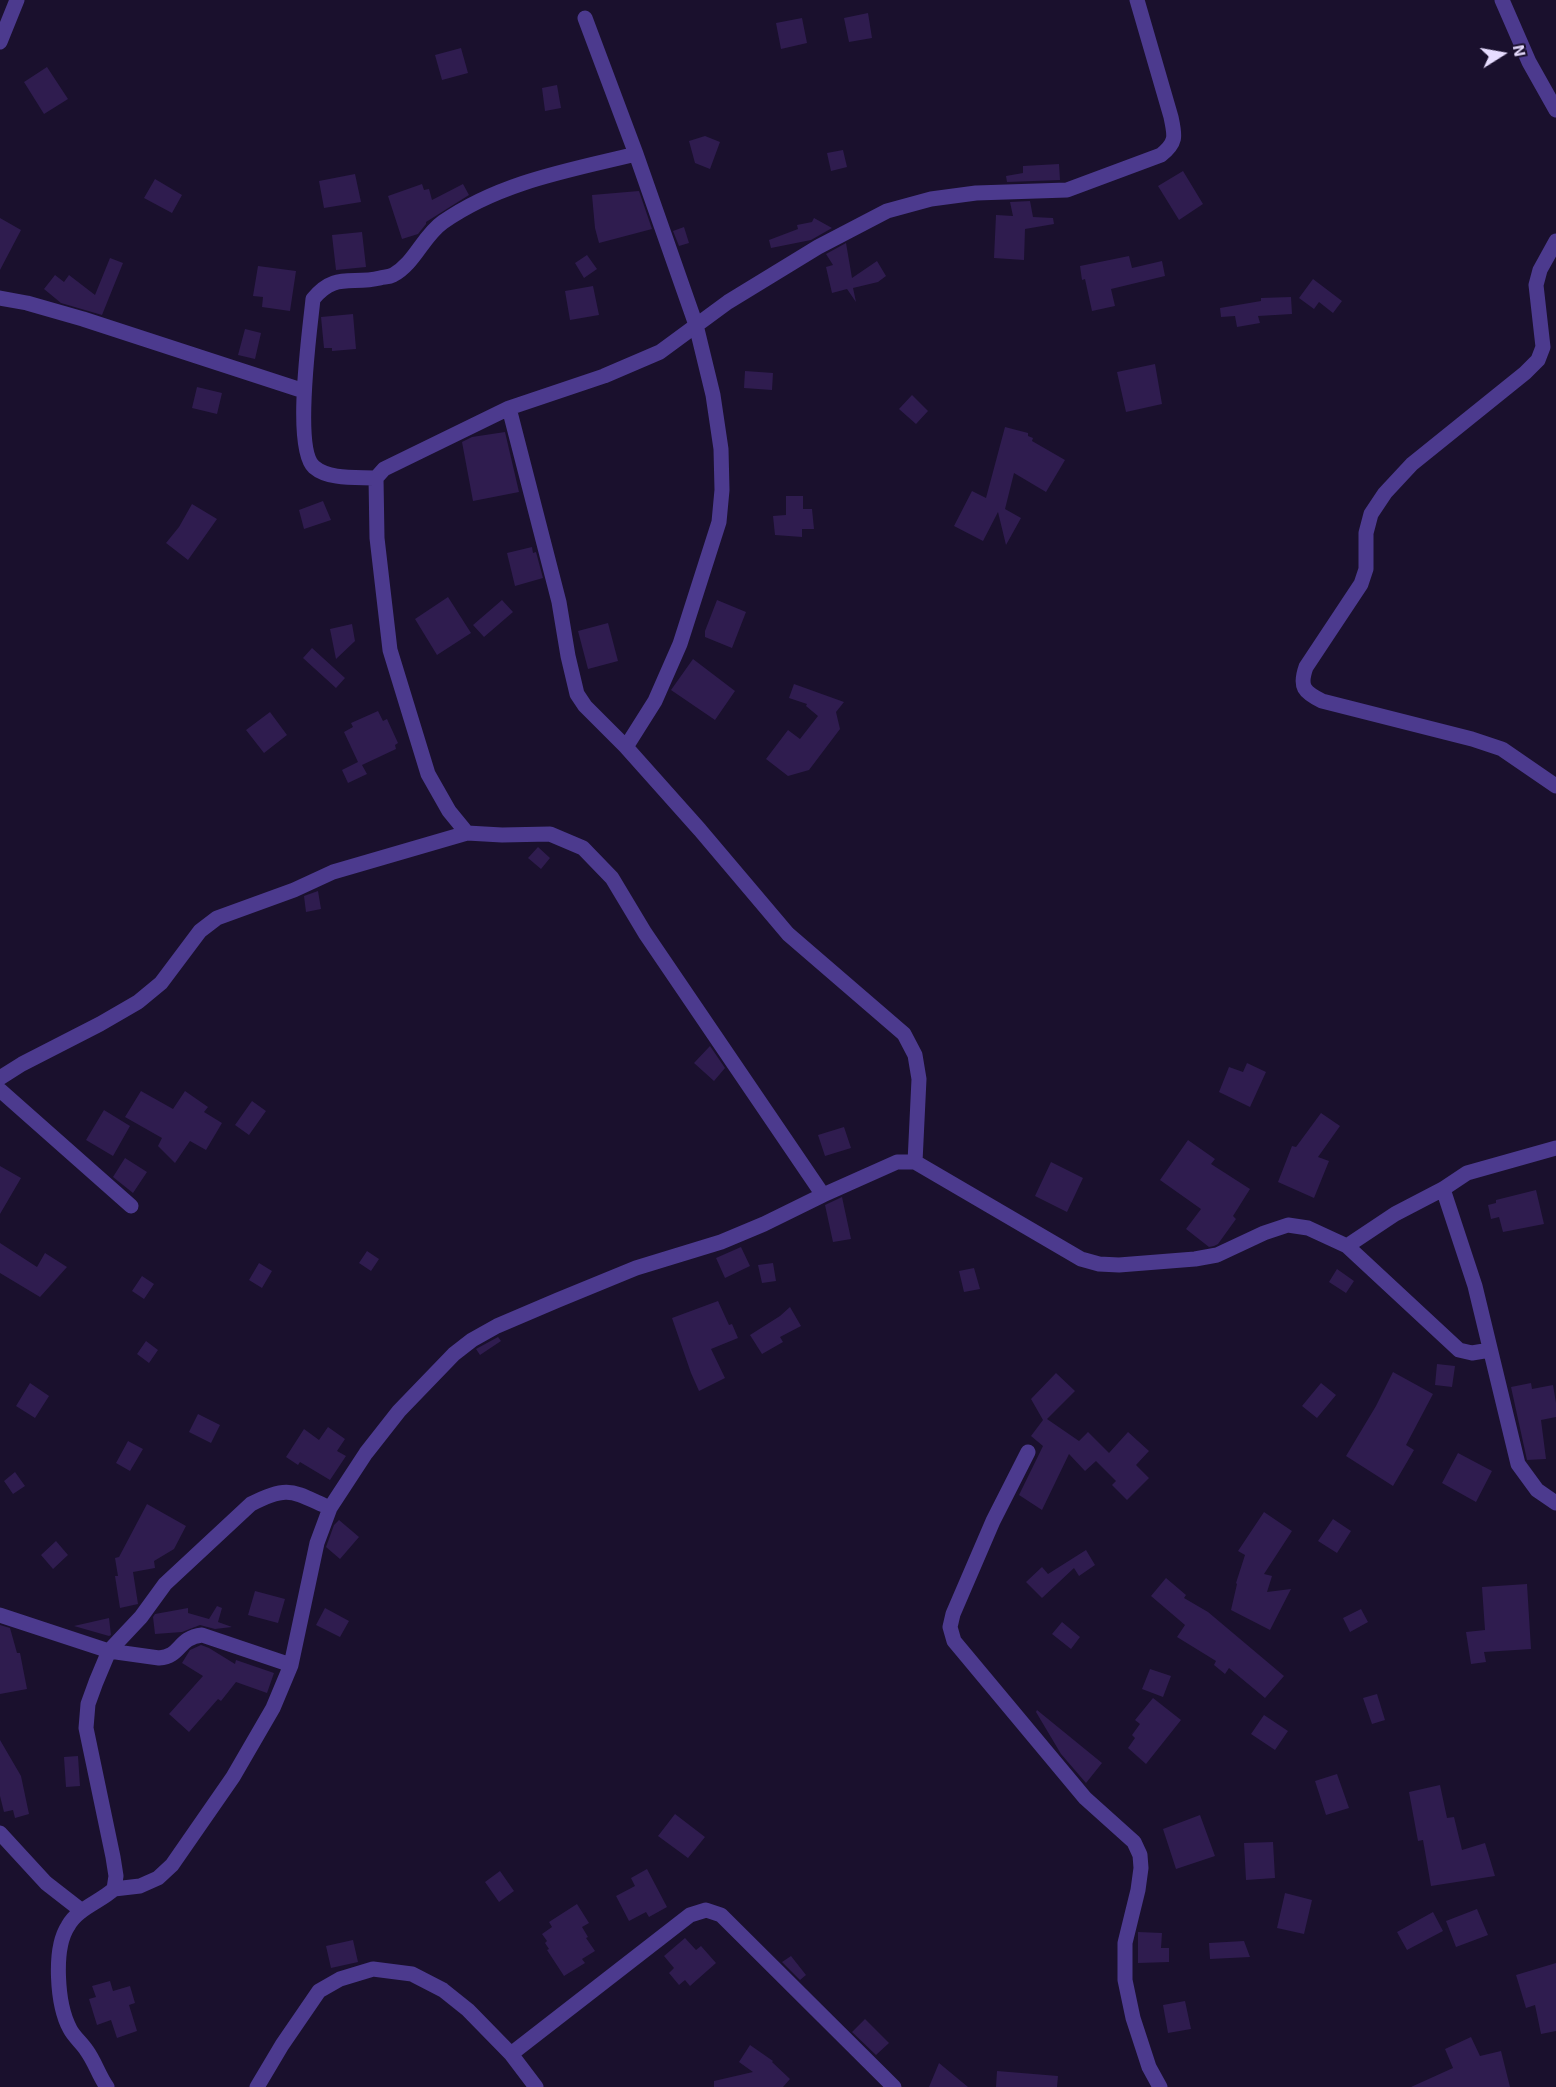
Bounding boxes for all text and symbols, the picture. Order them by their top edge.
north arrow [1472,24,1532,84]
text: N [1510,43,1531,58]

